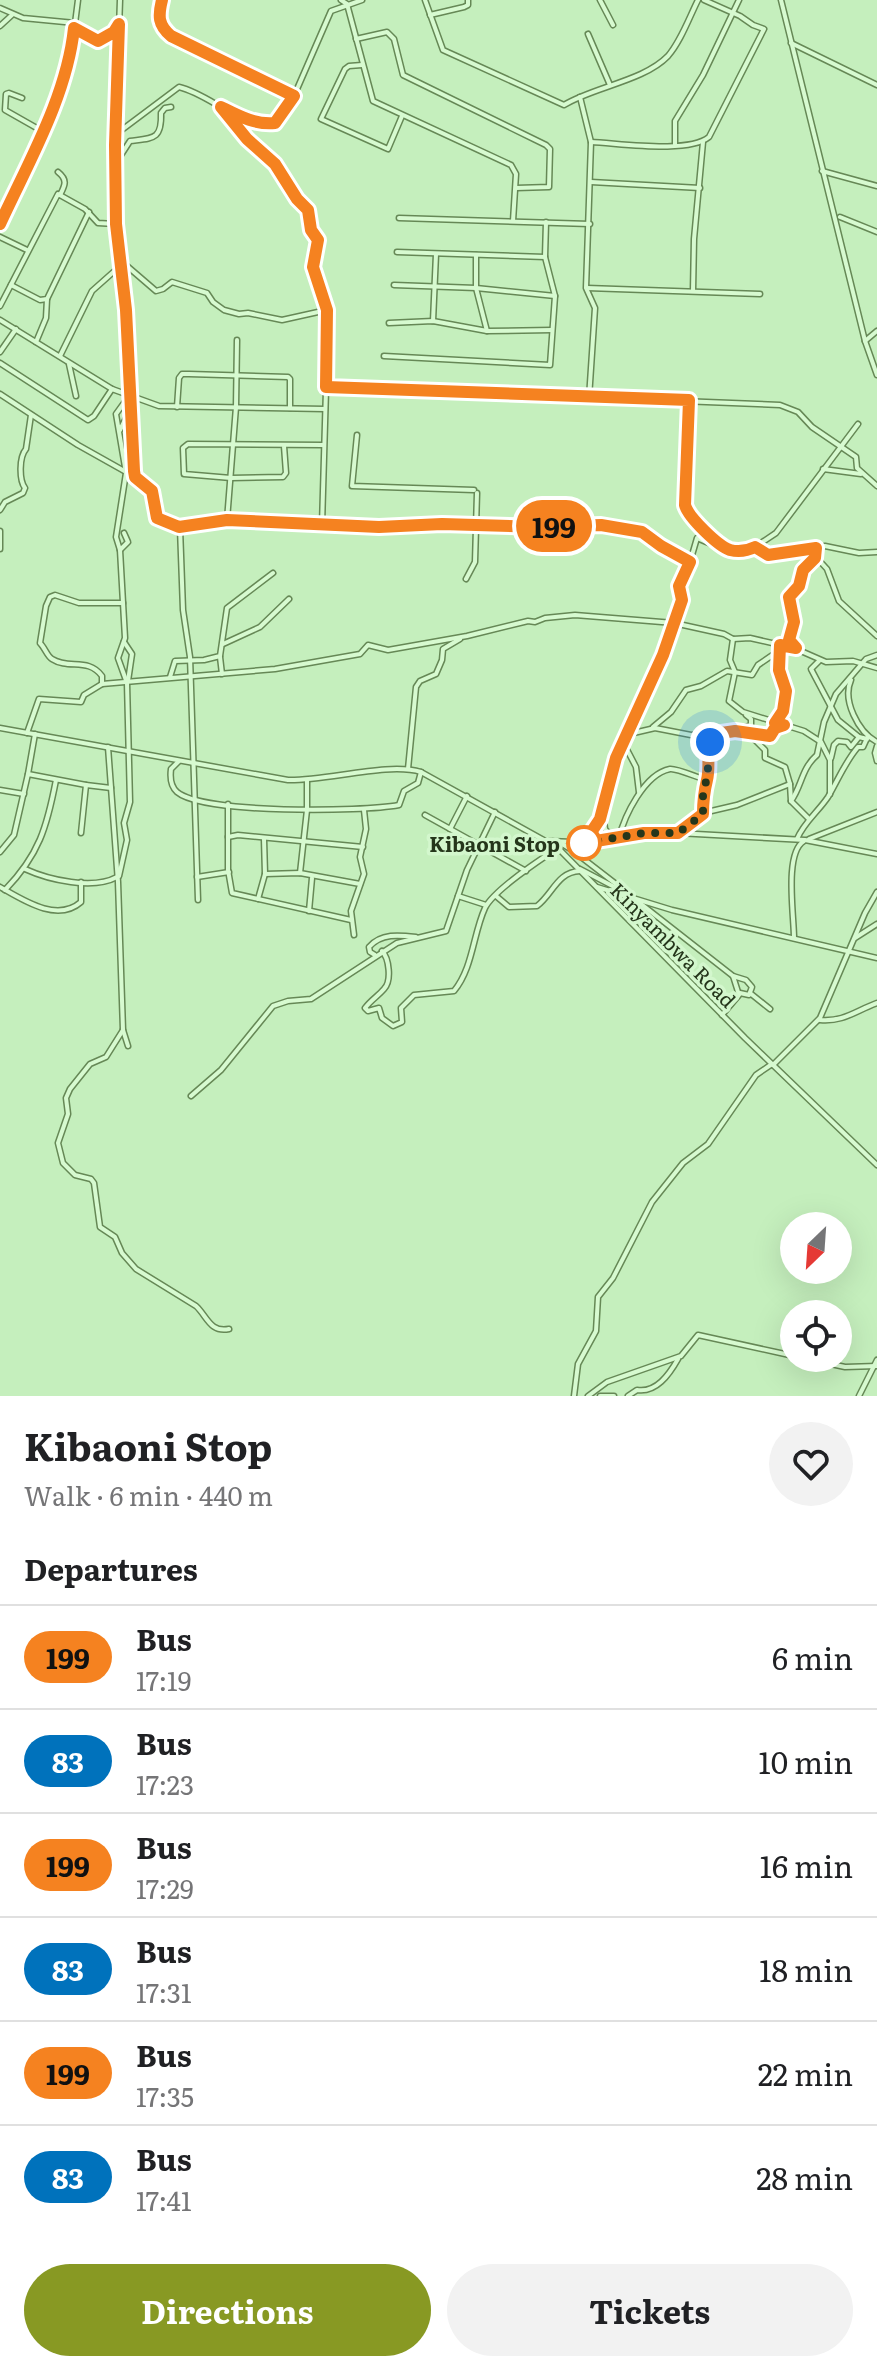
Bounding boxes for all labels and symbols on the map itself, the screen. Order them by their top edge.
line badge: 199 [508,500,600,552]
your location [690,722,730,762]
marker: Kibaoni Stop [567,826,601,860]
place label: Kibaoni Stop [429,828,560,858]
street label: Kinyambwa Road [604,874,744,1014]
north arrow [780,1212,852,1284]

